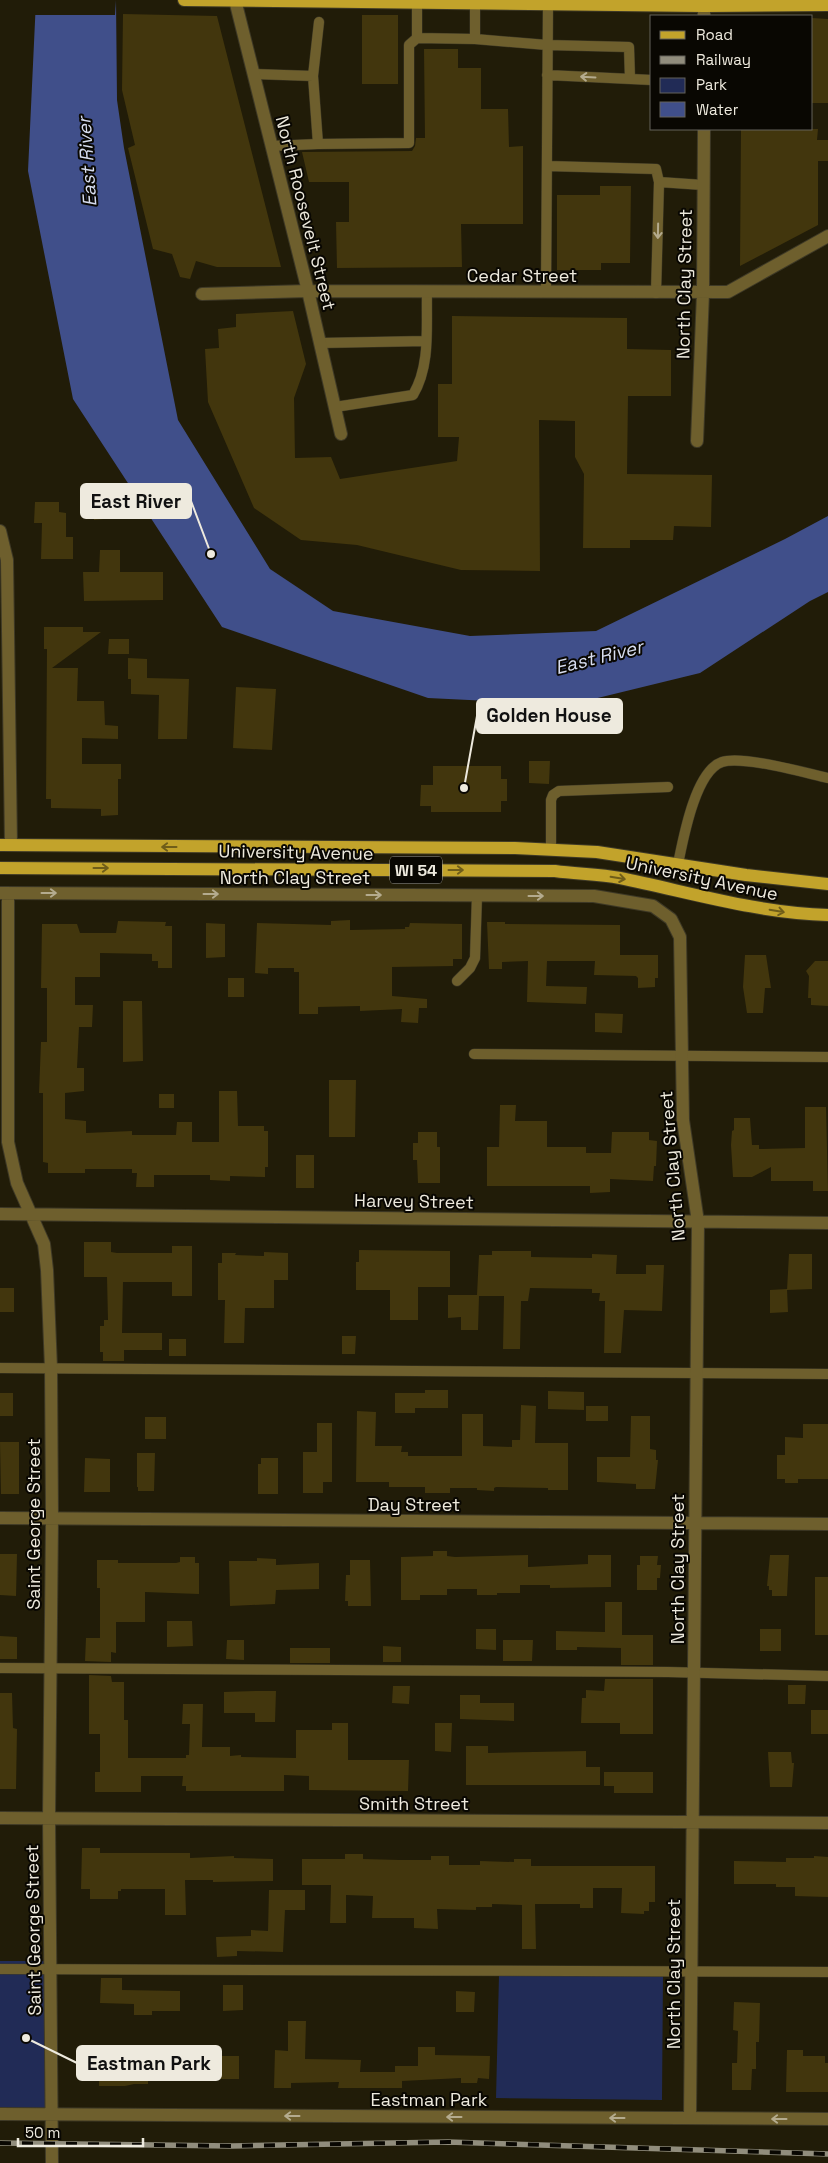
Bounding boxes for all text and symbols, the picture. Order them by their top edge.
legend [650,15,813,130]
text: Road [696,25,733,44]
text: Railway [696,50,751,69]
one-way arrow [581,73,597,82]
text: Park [696,75,727,94]
text: Water [696,100,739,119]
street label: North Roosevelt Street [271,113,341,313]
water label: East River [71,114,103,208]
street label: North Clay Street [671,209,697,359]
one-way arrow [653,223,662,239]
street label: Cedar Street [467,264,577,287]
callout: East River [81,484,191,518]
text: East River [91,489,181,514]
water label: East River [552,634,647,680]
callout: Golden House [477,699,622,733]
text: Golden House [486,703,612,728]
street label: University Avenue [218,839,374,865]
one-way arrow [161,842,178,852]
street label: University Avenue [624,851,780,905]
road number: WI 54 [390,856,442,884]
one-way arrow [92,863,109,873]
one-way arrow [448,865,464,875]
street label: North Clay Street [220,866,370,889]
one-way arrow [610,874,626,884]
one-way arrow [40,888,56,898]
one-way arrow [202,889,219,899]
one-way arrow [365,890,381,900]
one-way arrow [528,891,544,901]
one-way arrow [769,907,785,917]
street label: North Clay Street [654,1090,690,1242]
street label: Harvey Street [354,1188,474,1214]
street label: Saint George Street [22,1438,45,1610]
street label: Day Street [368,1493,460,1516]
street label: North Clay Street [666,1494,689,1644]
street label: Smith Street [359,1792,469,1815]
street label: Saint George Street [20,1844,46,2016]
street label: North Clay Street [662,1899,685,2049]
callout: Eastman Park [77,2046,221,2080]
text: Eastman Park [87,2051,211,2076]
street label: Eastman Park [371,2088,488,2111]
one-way arrow [284,2111,300,2121]
one-way arrow [447,2112,463,2122]
one-way arrow [609,2113,626,2123]
one-way arrow [772,2114,788,2124]
scale bar [18,2116,142,2148]
text: 50 m [25,2123,60,2142]

